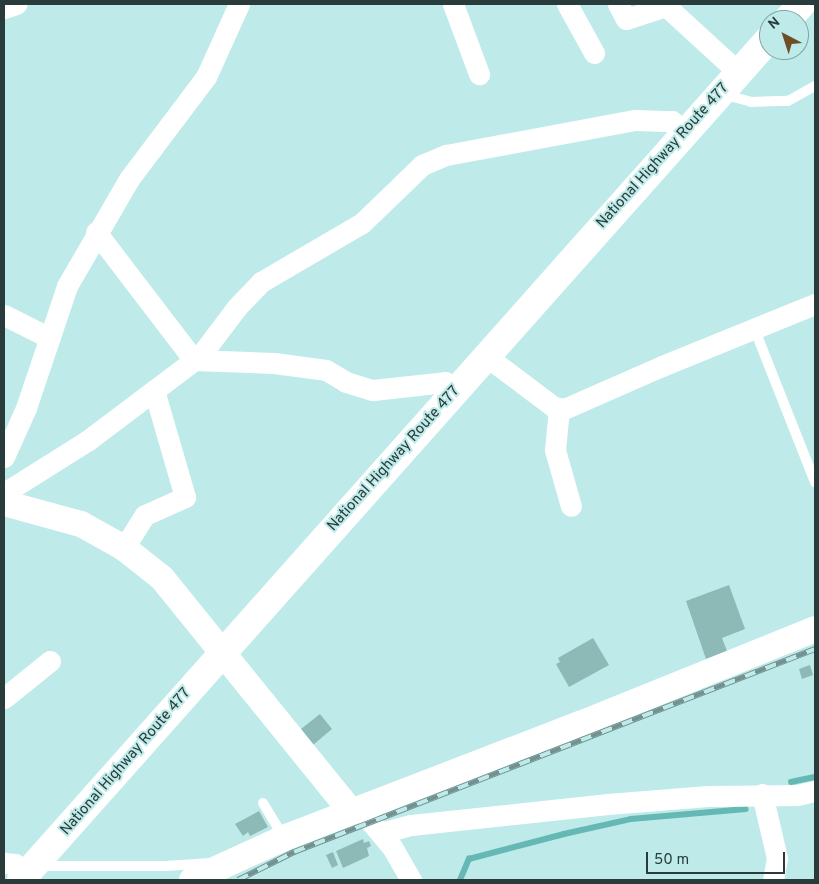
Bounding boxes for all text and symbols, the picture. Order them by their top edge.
north arrow [759,10,809,60]
text: N [765,14,784,34]
street label: National Highway Route 477 [593,80,733,232]
street label: National Highway Route 477 [324,383,464,535]
street label: National Highway Route 477 [57,685,195,839]
scale bar [649,842,788,874]
text: 50 m [654,851,689,870]

